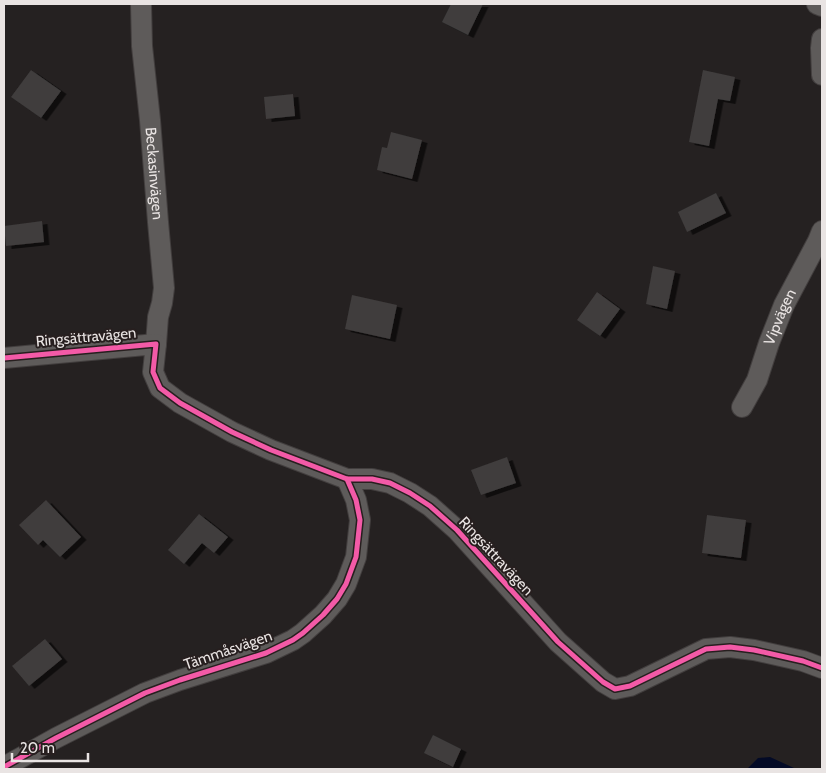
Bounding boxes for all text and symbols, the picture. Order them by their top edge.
street label: Beckasinvägen [142,126,167,220]
street label: Vipvägen [760,286,800,348]
street label: Ringsättravägen [35,324,137,350]
street label: Ringsättravägen [455,513,537,599]
street label: Tämmåsvägen [182,627,274,673]
scale bar [12,730,89,762]
text: 20 m [20,739,55,757]

